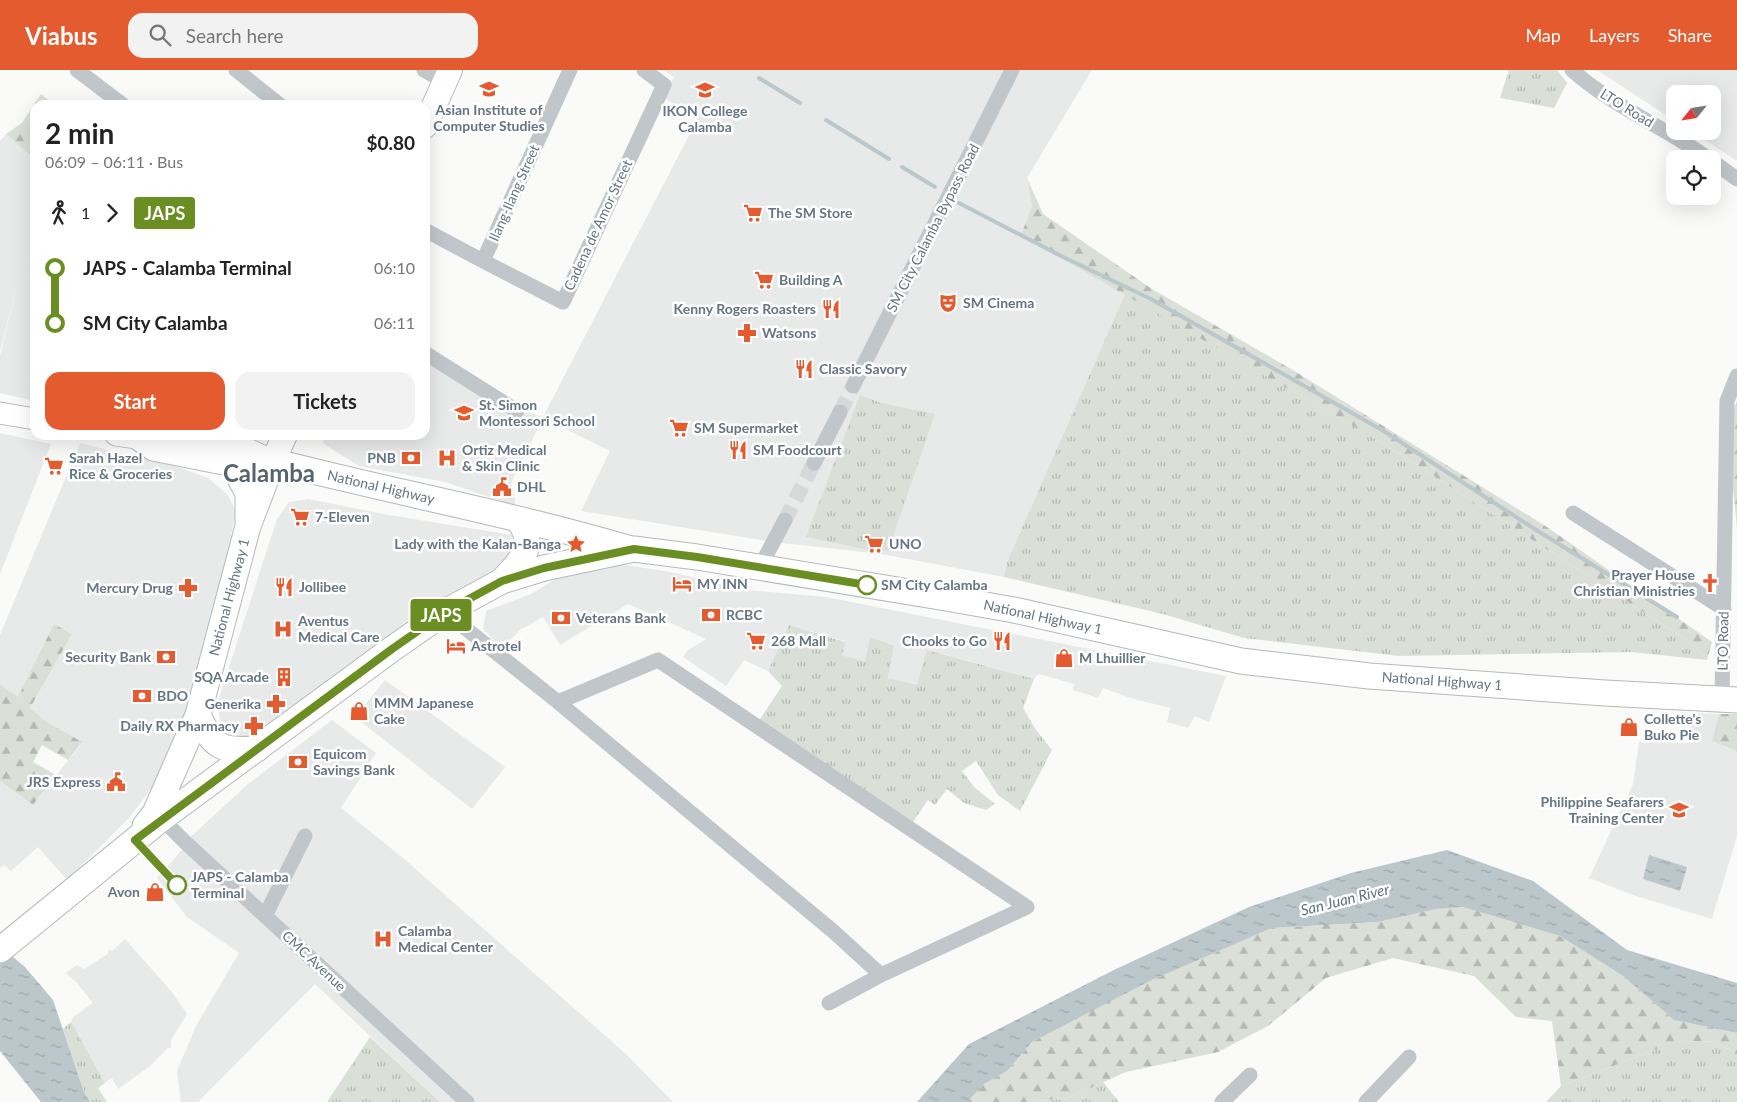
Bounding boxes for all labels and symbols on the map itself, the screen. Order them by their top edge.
school or university icon: Asian Institute of Computer Studies [478,78,500,100]
school or university icon: IKON College Calamba [694,79,716,101]
street label: LTO Road [1598,85,1657,131]
north arrow [1666,85,1721,140]
place label: Asian Institute of Computer Studies [433,101,545,134]
place label: IKON College Calamba [662,102,748,135]
street label: SM City Calamba Bypass Road [883,141,982,315]
street label: Ilang-Ilang Street [485,142,542,244]
street label: Cadena de Amor Street [560,157,635,293]
supermarket icon: The SM Store [742,202,764,224]
place label: The SM Store [768,204,853,221]
supermarket icon: Building A [753,269,775,291]
place label: Building A [779,271,843,288]
theatre icon: SM Cinema [937,292,959,314]
place label: SM Cinema [963,294,1034,311]
restaurant icon: Kenny Rogers Roasters [820,298,842,320]
place label: Kenny Rogers Roasters [674,300,816,317]
pharmacy icon: Watsons [736,322,758,344]
place label: Watsons [762,324,816,341]
restaurant icon: Classic Savory [793,358,815,380]
place label: Classic Savory [819,360,908,377]
place label: St. Simon Montessori School [479,396,595,429]
school or university icon: St. Simon Montessori School [453,402,475,424]
supermarket icon: SM Supermarket [668,417,690,439]
place label: SM Supermarket [694,419,799,436]
restaurant icon: SM Foodcourt [727,439,749,461]
place label: Ortiz Medical & Skin Clinic [462,441,547,474]
place label: SM Foodcourt [753,441,842,458]
bank icon: PNB [400,447,422,469]
hospital icon: Ortiz Medical & Skin Clinic [436,447,458,469]
place label: Sarah Hazel Rice & Groceries [69,449,172,482]
place label: PNB [367,449,396,466]
supermarket icon: Sarah Hazel Rice & Groceries [43,455,65,477]
district label: Calamba [223,458,315,487]
street label: National Highway [326,466,437,507]
public building icon: DHL [491,476,513,498]
place label: DHL [517,478,546,495]
supermarket icon: 7-Eleven [289,506,311,528]
place label: 7-Eleven [315,508,370,525]
place icon: Lady with the Kalan-Banga [565,533,587,555]
supermarket icon: UNO [863,533,885,555]
place label: Lady with the Kalan-Banga [394,535,561,552]
place label: UNO [889,535,922,552]
street label: National Highway 1 [205,536,252,657]
place label: Prayer House Christian Ministries [1574,566,1696,599]
church icon: Prayer House Christian Ministries [1699,572,1721,594]
hotel icon: MY INN [671,573,693,595]
place label: MY INN [697,575,748,592]
marker: SM City Calamba [857,575,877,595]
restaurant icon: Jollibee [273,576,295,598]
place label: SM City Calamba [881,576,988,593]
pharmacy icon: Mercury Drug [177,577,199,599]
place label: Jollibee [299,578,347,595]
place label: Mercury Drug [86,579,174,596]
street label: National Highway 1 [982,596,1104,637]
line badge: JAPS [406,599,476,631]
bank icon: RCBC [700,604,722,626]
place label: RCBC [726,606,763,623]
bank icon: Veterans Bank [550,607,572,629]
place label: Veterans Bank [575,609,666,626]
street label: LTO Road [1713,611,1732,671]
place label: Aventus Medical Care [297,612,380,645]
hospital icon: Aventus Medical Care [272,618,294,640]
supermarket icon: 268 Mall [745,630,767,652]
restaurant icon: Chooks to Go [991,630,1013,652]
place label: 268 Mall [771,632,826,649]
place label: Chooks to Go [902,632,987,649]
hotel icon: Astrotel [445,635,467,657]
place label: Astrotel [470,637,521,654]
bank icon: Security Bank [155,646,177,668]
shop icon: M Lhuillier [1053,647,1075,669]
place label: Security Bank [65,648,152,665]
place label: M Lhuillier [1079,649,1146,666]
building icon: SQA Arcade [273,666,295,688]
place label: SQA Arcade [194,668,270,685]
street label: National Highway 1 [1381,668,1503,693]
bank icon: BDO [131,685,153,707]
place label: BDO [157,687,188,704]
pharmacy icon: Generika [265,693,287,715]
place label: MMM Japanese Cake [374,694,474,727]
place label: Generika [205,695,261,712]
shop icon: MMM Japanese Cake [348,700,370,722]
place label: Collette's Buko Pie [1644,710,1701,743]
pharmacy icon: Daily RX Pharmacy [243,715,265,737]
shop icon: Collette's Buko Pie [1618,716,1640,738]
place label: Daily RX Pharmacy [120,717,240,734]
place label: Equicom Savings Bank [313,745,395,778]
bank icon: Equicom Savings Bank [287,751,309,773]
public building icon: JRS Express [105,771,127,793]
place label: JRS Express [27,773,101,790]
place label: Philippine Seafarers Training Center [1541,793,1665,826]
school or university icon: Philippine Seafarers Training Center [1668,799,1690,821]
place label: JAPS - Calamba Terminal [191,868,289,901]
marker: JAPS - Calamba Terminal [167,875,187,895]
water label: San Juan River [1299,879,1392,919]
shop icon: Avon [144,881,166,903]
place label: Avon [107,883,140,900]
place label: Calamba Medical Center [398,922,494,955]
street label: CMC Avenue [279,927,350,995]
hospital icon: Calamba Medical Center [372,928,394,950]

